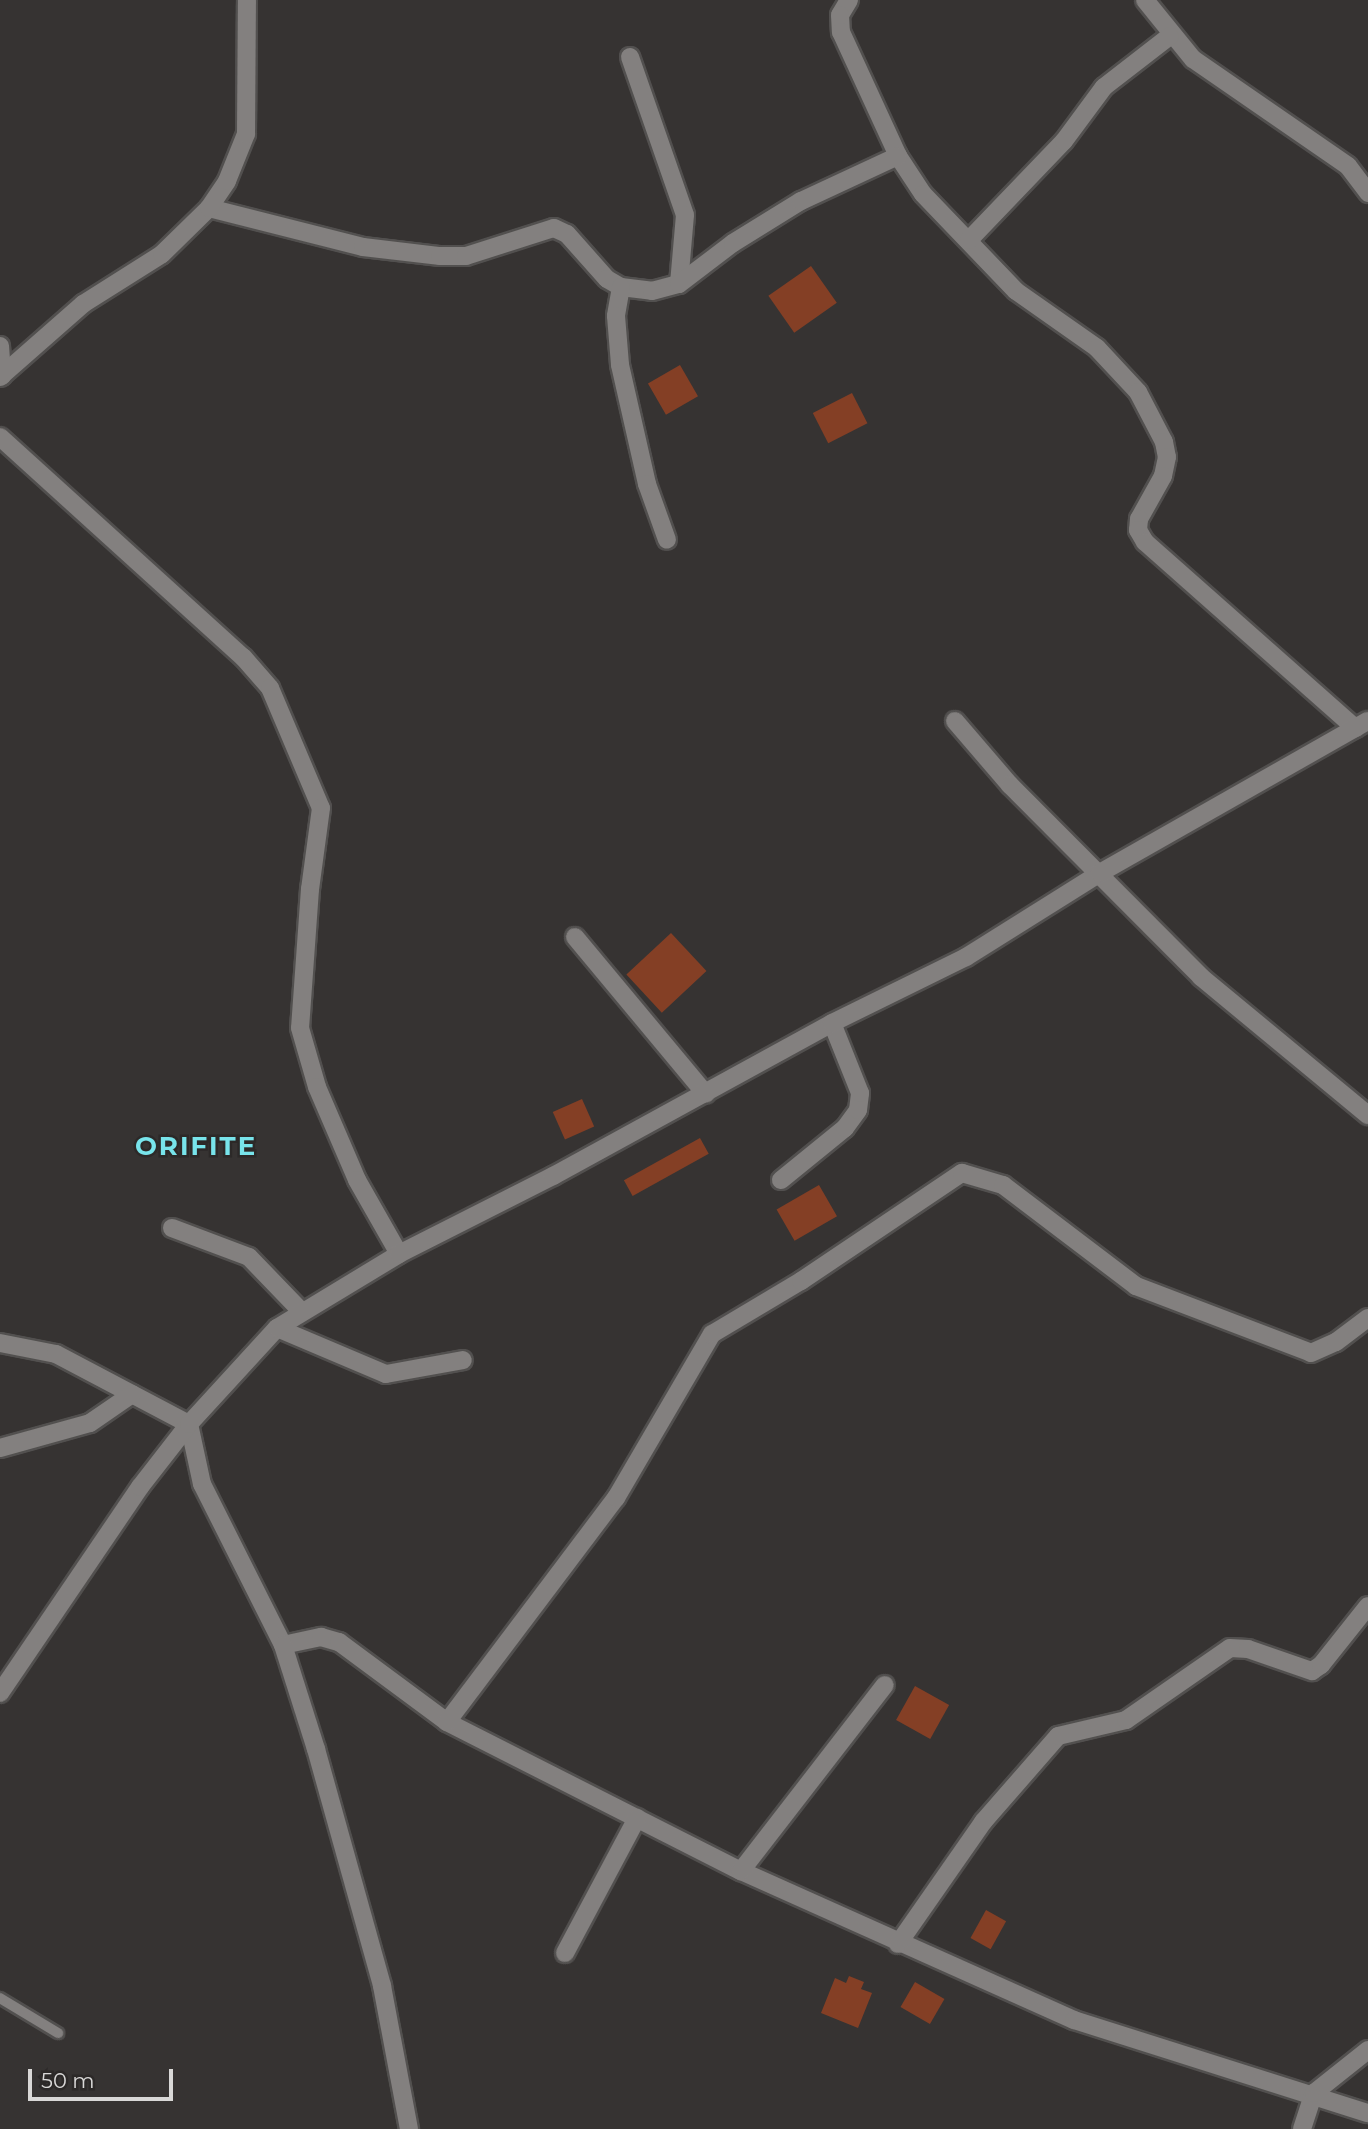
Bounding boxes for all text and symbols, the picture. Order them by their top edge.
district label: ORIFITE [136,1131,256,1163]
scale bar [32,2056,177,2100]
text: 50 m [41,2068,95,2093]

